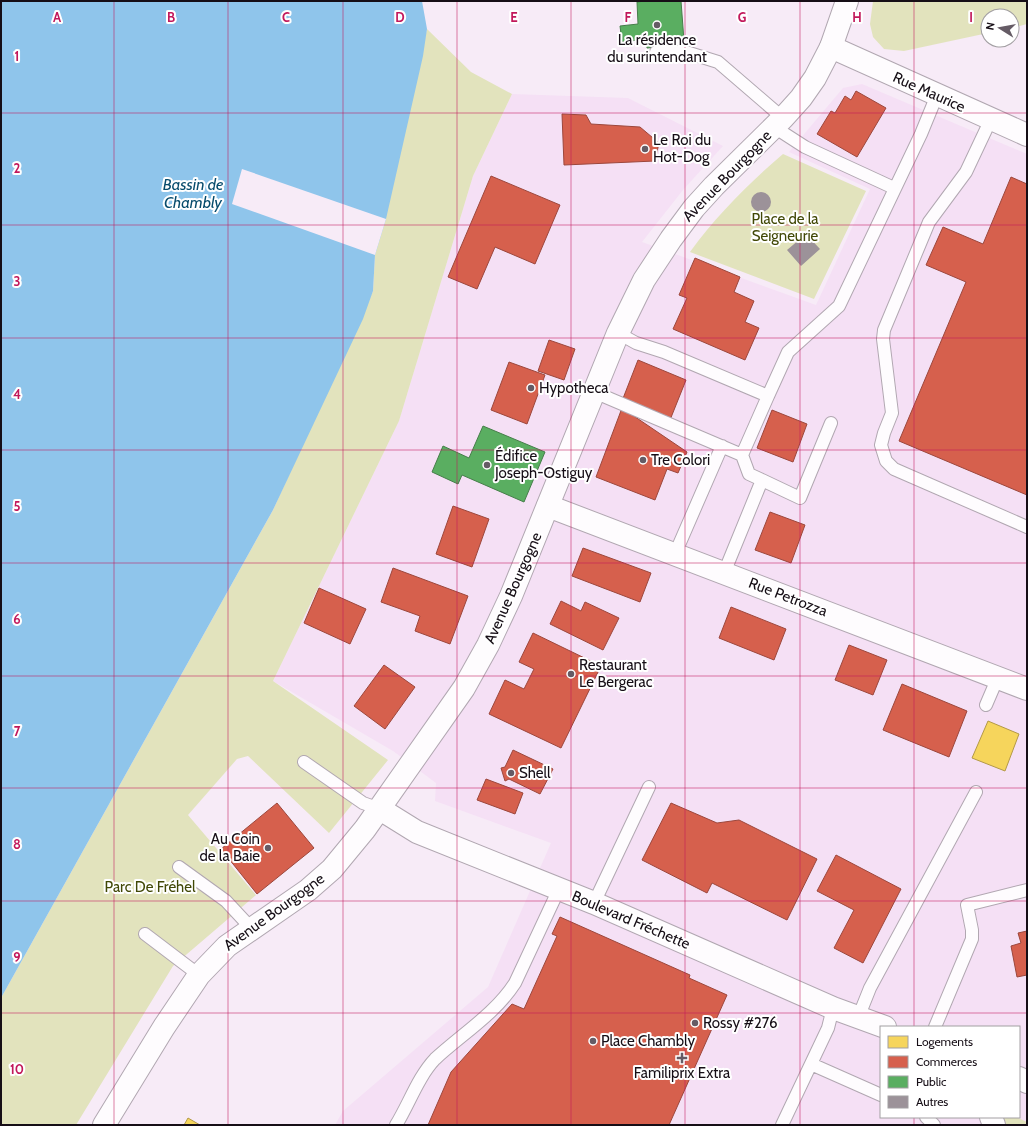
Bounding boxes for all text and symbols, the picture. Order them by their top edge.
north arrow [980,8,1020,48]
text: A [53,9,62,25]
text: B [167,9,175,25]
text: C [282,9,290,25]
text: D [395,9,405,25]
text: E [510,9,518,25]
text: F [625,9,632,25]
text: G [738,9,747,25]
text: H [852,9,862,25]
text: I [969,9,973,25]
marker: La résidence du surintendant [652,20,662,30]
text: N [983,21,998,31]
place label: La résidence du surintendant [607,31,707,66]
text: 1 [15,48,19,64]
street label: Rue Maurice [890,68,968,116]
street label: Avenue Bourgogne [679,126,775,225]
place label: Le Roi du Hot-Dog [653,131,711,166]
marker: Le Roi du Hot-Dog [640,144,650,154]
text: 2 [14,160,21,176]
water label: Bassin de Chambly [163,175,223,212]
park label: Place de la Seigneurie [751,210,819,245]
text: 3 [13,273,21,289]
place label: Hypotheca [539,379,609,397]
marker: Hypotheca [526,383,536,393]
text: 4 [13,386,21,402]
place label: Édifice Joseph-Ostiguy [494,446,593,482]
place label: Tre Colori [651,451,710,469]
marker: Tre Colori [638,455,648,465]
marker: Édifice Joseph-Ostiguy [482,460,492,470]
text: 5 [14,498,21,514]
street label: Avenue Bourgogne [480,529,546,646]
street label: Rue Petrozza [746,574,831,621]
text: 6 [13,611,21,627]
place label: Restaurant Le Bergerac [579,656,653,691]
marker: Restaurant Le Bergerac [566,669,576,679]
text: 7 [14,723,21,739]
place label: Shell [519,764,551,782]
marker: Shell [506,768,516,778]
place label: Au Coin de la Baie [199,830,260,865]
text: 8 [13,836,21,852]
marker: Au Coin de la Baie [263,843,273,853]
street label: Avenue Bourgogne [220,869,328,955]
park label: Parc De Fréhel [105,878,196,896]
street label: Boulevard Fréchette [569,887,693,953]
text: 9 [13,949,21,965]
place label: Rossy #276 [703,1014,778,1032]
marker: Rossy #276 [690,1018,700,1028]
legend [880,1026,1020,1118]
place label: Place Chambly [601,1032,695,1050]
text: Logements [916,1034,973,1049]
marker: Place Chambly [588,1036,598,1046]
marker: Familiprix Extra [677,1053,687,1063]
text: Commerces [916,1054,977,1069]
text: 10 [10,1061,24,1077]
place label: Familiprix Extra [634,1064,731,1082]
text: Public [916,1074,947,1089]
text: Autres [916,1094,948,1109]

